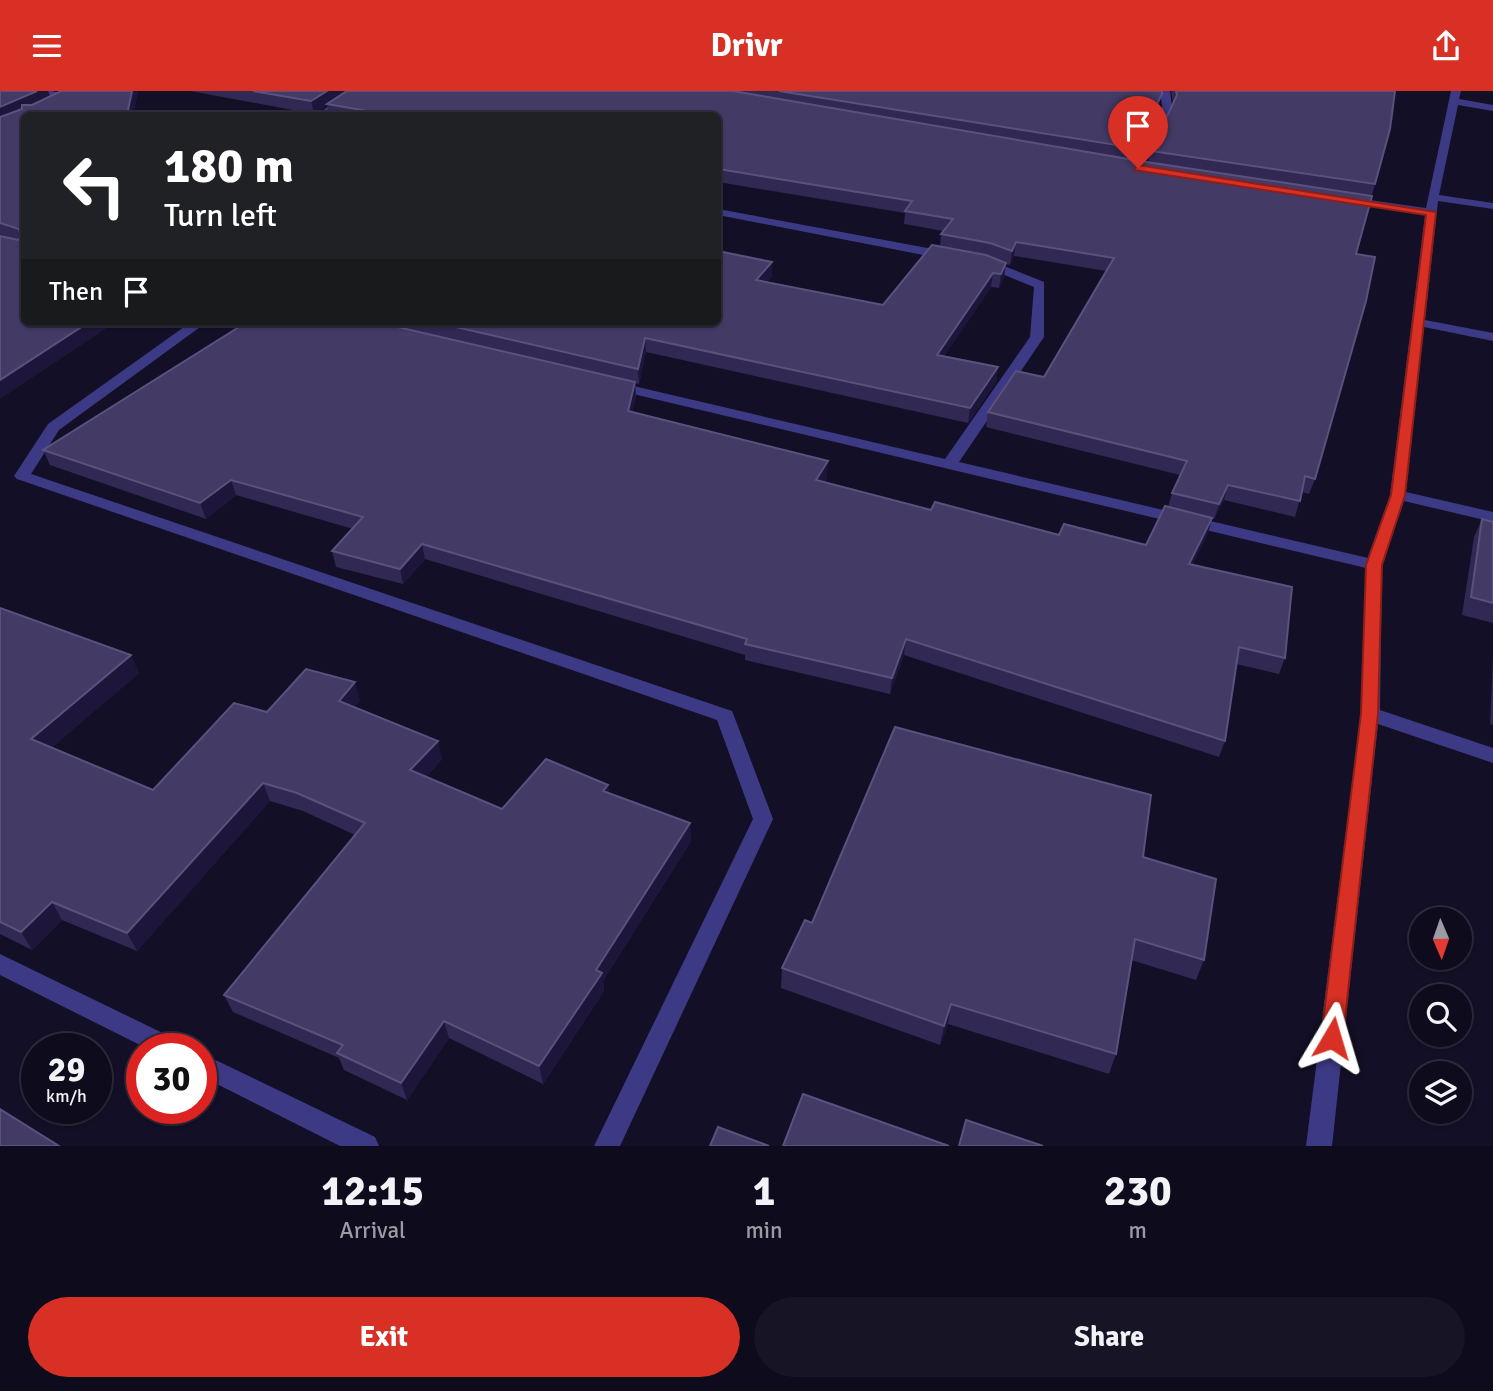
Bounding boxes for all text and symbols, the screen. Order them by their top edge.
text: Drivr [710,26,783,65]
icon: menu [28,27,66,65]
icon: share [1427,27,1465,65]
pin [1108,96,1168,168]
icon: arrive [1119,107,1157,145]
text: 180 m [164,136,294,196]
icon: left [49,140,140,231]
text: Turn left [164,196,277,235]
icon: arrive [117,273,155,311]
text: Then [49,276,103,308]
north arrow [1409,907,1472,969]
map controls [1409,907,1472,1124]
button: search [1409,984,1472,1047]
position arrow [1295,1001,1369,1075]
speed limit sign: 30 [126,1033,217,1124]
text: 29 [48,1048,85,1091]
button: layers [1409,1061,1472,1124]
text: km/h [46,1085,87,1107]
text: 12:15 [321,1166,424,1217]
text: 1 [753,1166,775,1217]
text: 230 [1104,1166,1172,1217]
text: Arrival [340,1216,406,1245]
text: min [745,1216,783,1245]
text: m [1129,1216,1147,1245]
button: Exit [28,1297,740,1377]
button: Share [754,1297,1465,1377]

